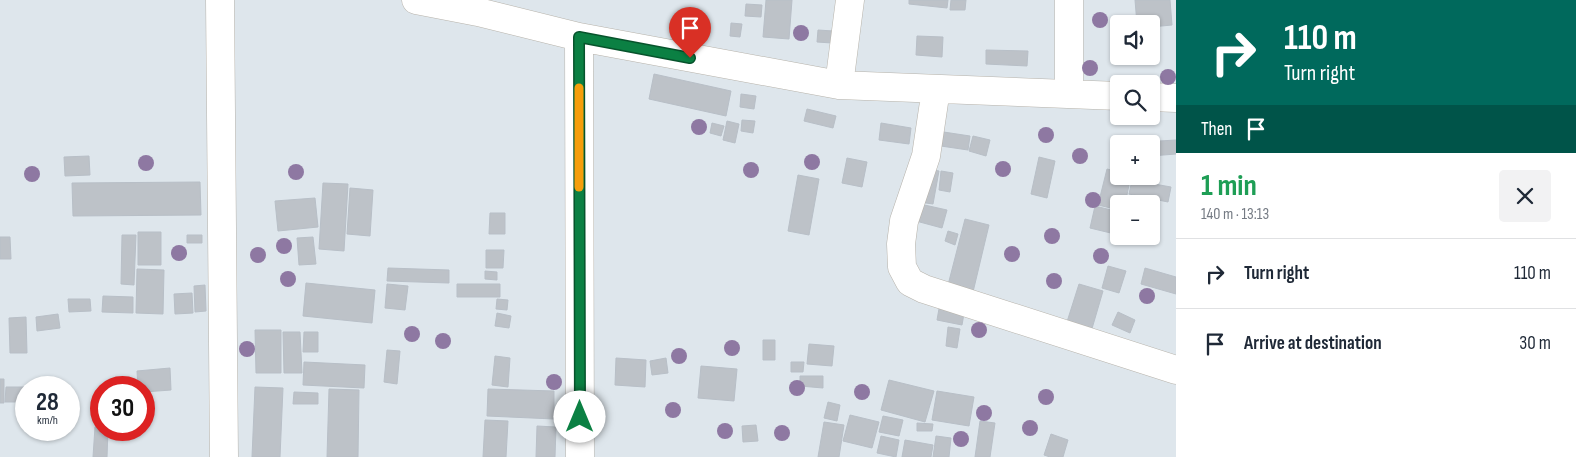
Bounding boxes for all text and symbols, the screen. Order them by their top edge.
pin [669,7,711,58]
icon: arrive [676,14,704,42]
map controls [1110,15,1160,245]
button: sound [1110,15,1160,65]
text: 110 m [1284,17,1357,60]
icon: right [1201,20,1266,85]
text: Turn right [1284,60,1355,87]
button: search [1110,75,1160,125]
icon: arrive [1242,115,1270,143]
text: Then [1201,118,1232,141]
button: + [1110,135,1160,185]
text: 1 min [1201,168,1257,204]
button: close [1499,170,1551,222]
button: − [1110,195,1160,245]
text: 140 m · 13:13 [1201,205,1269,224]
icon: right [1201,260,1229,288]
text: Turn right [1244,262,1309,285]
text: 110 m [1514,262,1551,285]
icon: arrive [1201,330,1229,358]
text: Arrive at destination [1244,332,1382,355]
text: 30 m [1519,332,1551,355]
speed limit sign: 30 [90,376,155,441]
text: 28 [36,387,59,418]
position arrow [553,390,605,442]
text: km/h [37,413,58,428]

